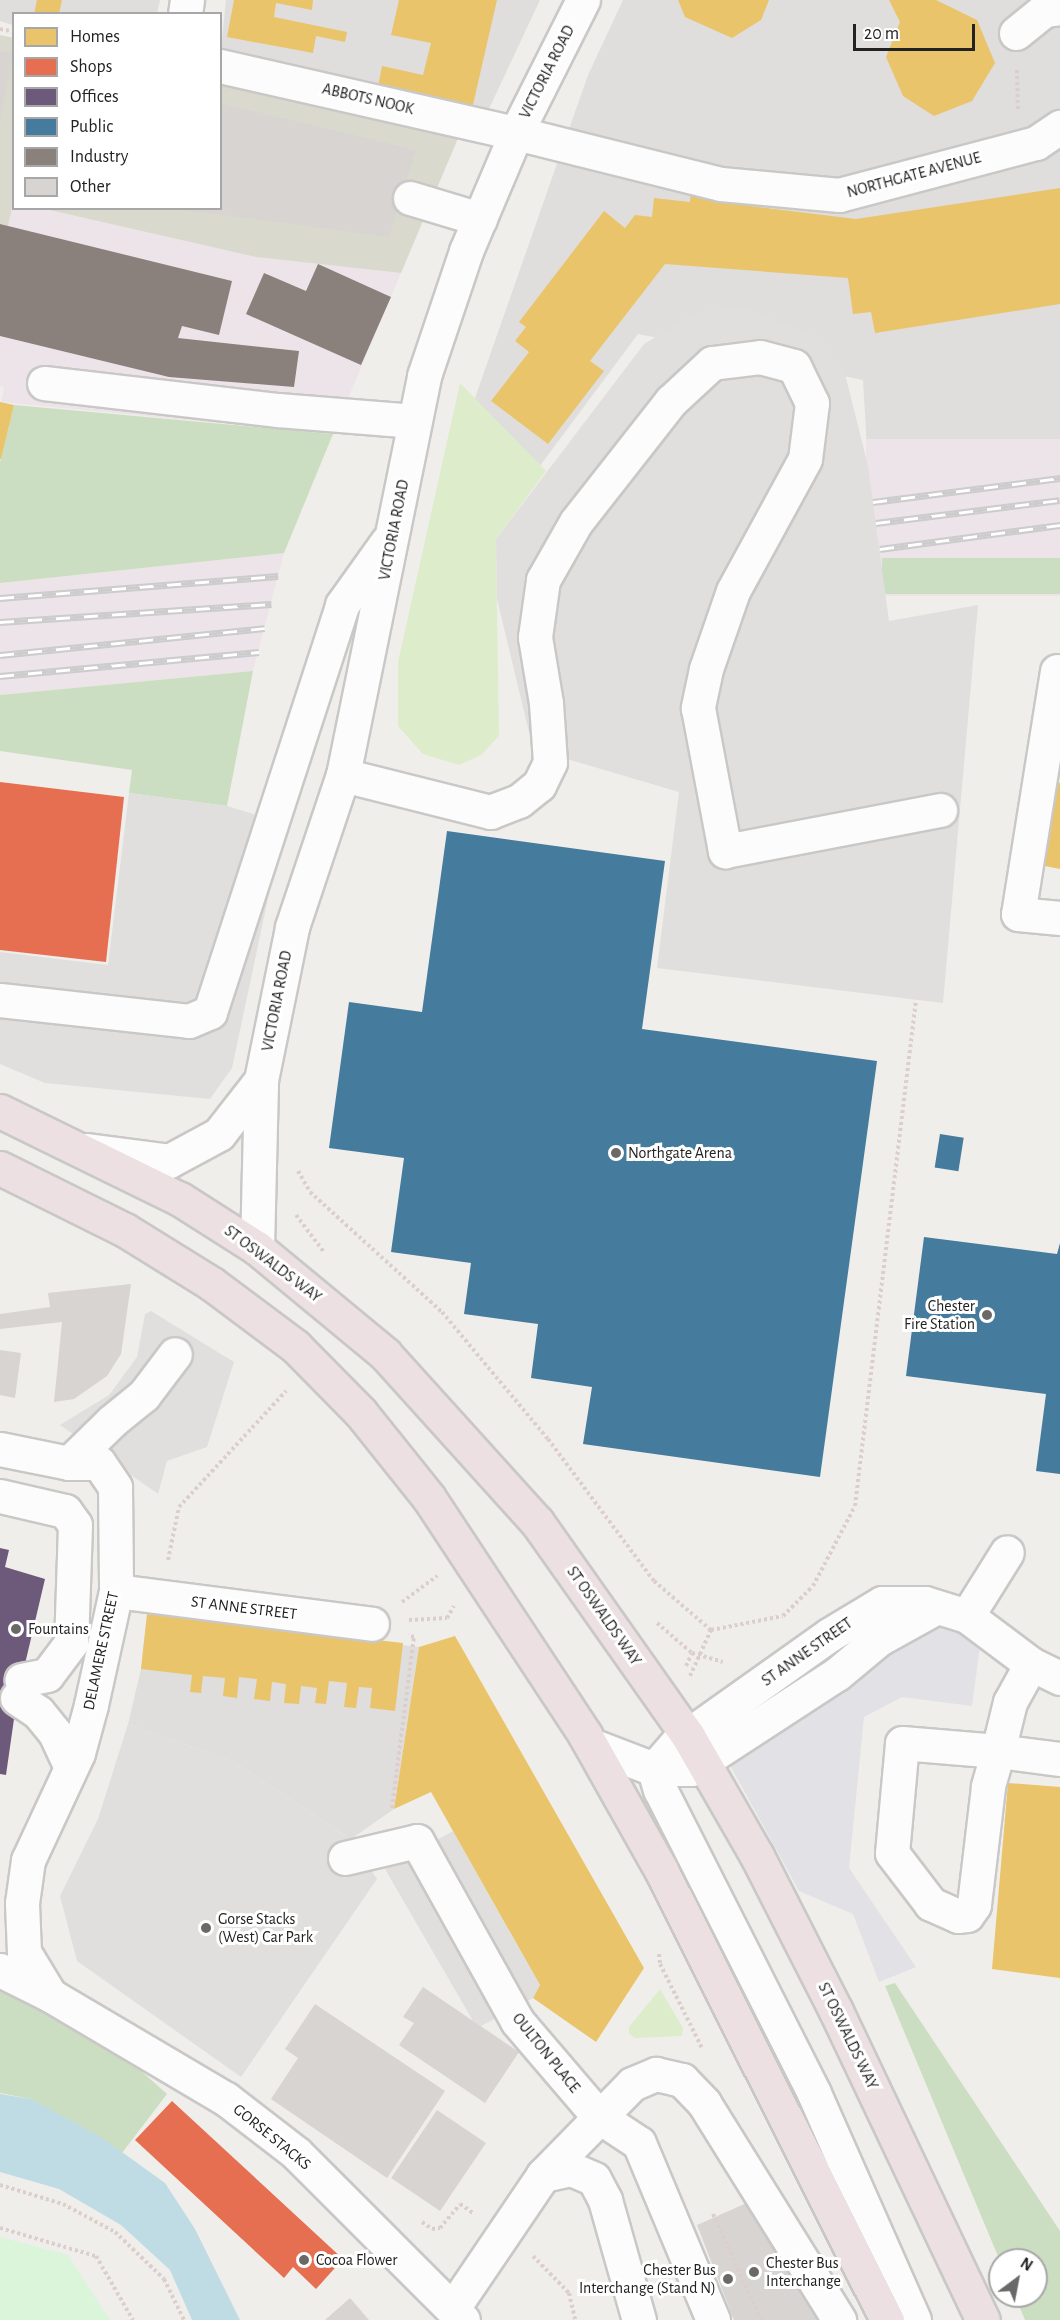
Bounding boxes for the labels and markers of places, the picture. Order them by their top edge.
place label: Northgate Arena [628,1143,732,1163]
marker: Northgate Arena [609,1146,623,1160]
place label: Chester Fire Station [904,1296,975,1334]
marker: Chester Fire Station [980,1308,994,1322]
place label: Fountains [28,1619,89,1639]
marker: Fountains [9,1622,23,1636]
place label: Gorse Stacks (West) Car Park [218,1909,313,1947]
marker: Gorse Stacks (West) Car Park [199,1921,213,1935]
place label: Cocoa Flower [316,2250,398,2270]
marker: Cocoa Flower [297,2253,311,2267]
place label: Chester Bus Interchange [766,2253,841,2291]
place label: Chester Bus Interchange (Stand N) [579,2260,716,2298]
marker: Chester Bus Interchange [747,2265,761,2279]
marker: Chester Bus Interchange (Stand N) [721,2272,735,2286]

